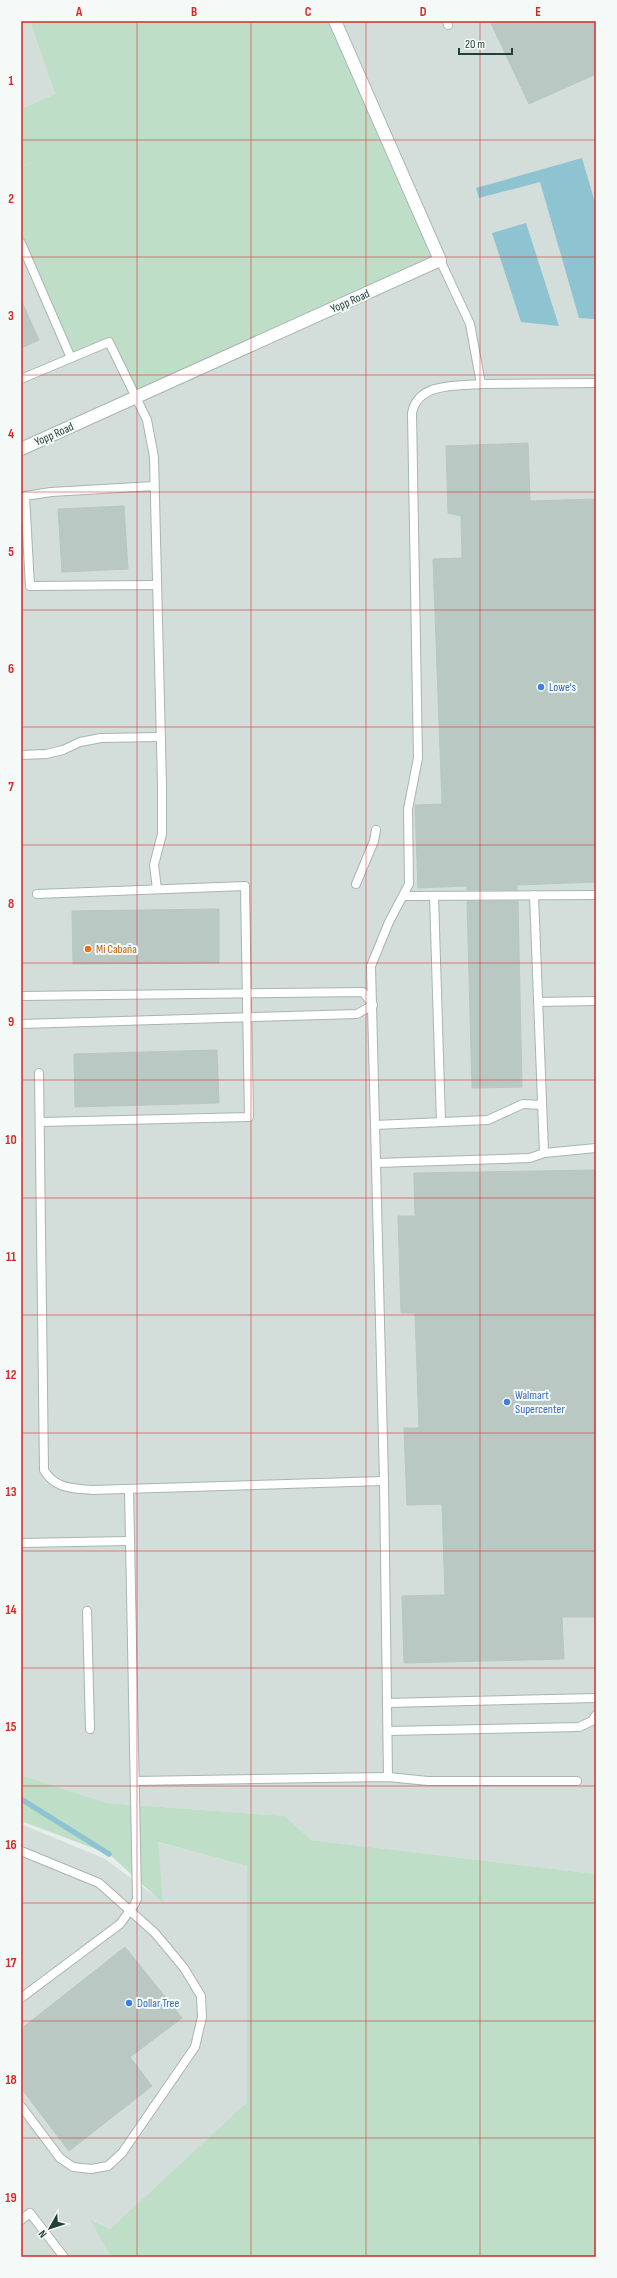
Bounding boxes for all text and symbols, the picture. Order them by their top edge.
text: A [75,4,83,20]
text: B [191,4,197,20]
text: C [305,4,312,20]
text: D [420,4,427,20]
text: E [535,4,541,20]
scale bar [459,30,512,56]
text: 20 m [465,37,485,52]
text: 1 [8,73,14,89]
text: 2 [8,191,14,207]
street label: Yopp Road [328,286,372,317]
text: 3 [8,308,14,324]
street label: Yopp Road [32,419,76,450]
text: 4 [8,426,14,442]
text: 5 [8,544,14,560]
text: 6 [8,661,14,677]
place label: Lowe's [549,680,576,695]
marker: Lowe's [536,682,546,692]
text: 7 [8,779,14,795]
text: 8 [8,896,14,912]
place label: Mi Cabaña [96,942,137,957]
marker: Mi Cabaña [83,944,93,954]
text: 9 [8,1014,14,1030]
text: 10 [5,1132,17,1148]
text: 11 [6,1249,16,1265]
text: 12 [6,1367,17,1383]
place label: Walmart Supercenter [515,1388,565,1417]
marker: Walmart Supercenter [502,1397,512,1407]
text: 13 [6,1484,17,1500]
text: 14 [5,1602,17,1618]
text: 15 [6,1719,17,1735]
text: 16 [5,1837,17,1853]
text: 17 [6,1955,17,1971]
place label: Dollar Tree [137,1996,179,2011]
marker: Dollar Tree [124,1998,134,2008]
text: 18 [5,2072,17,2088]
text: 19 [5,2190,17,2206]
north arrow [30,2208,70,2248]
text: N [36,2228,50,2240]

